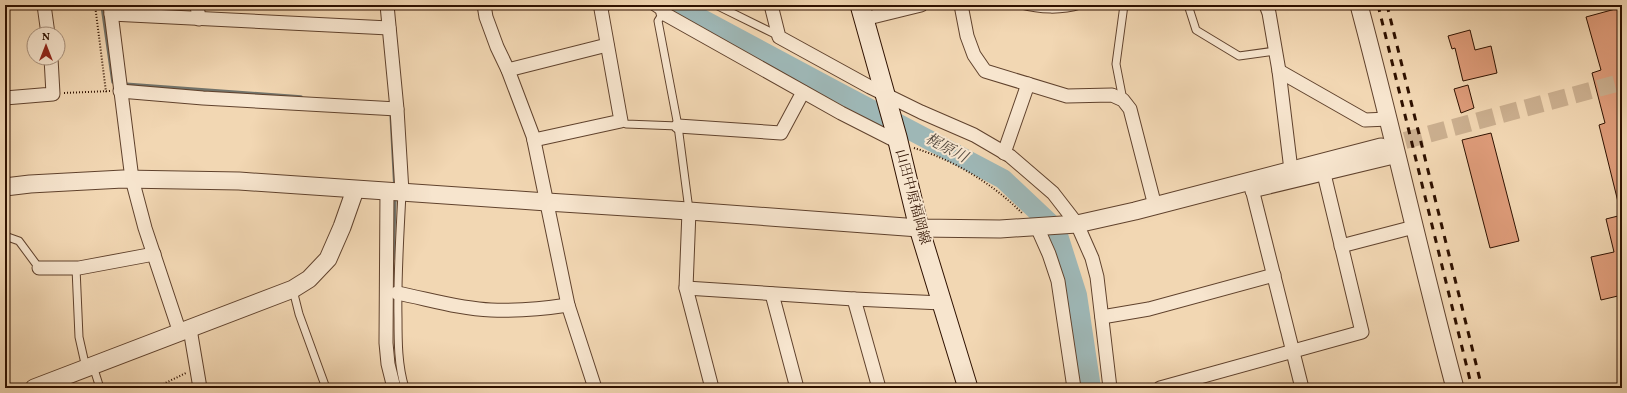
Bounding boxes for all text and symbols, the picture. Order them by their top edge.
north arrow [26,26,66,66]
text: N [42,30,50,45]
water label: 梶原川 [921,129,973,170]
street label: 山田中原福岡線 [890,147,934,247]

